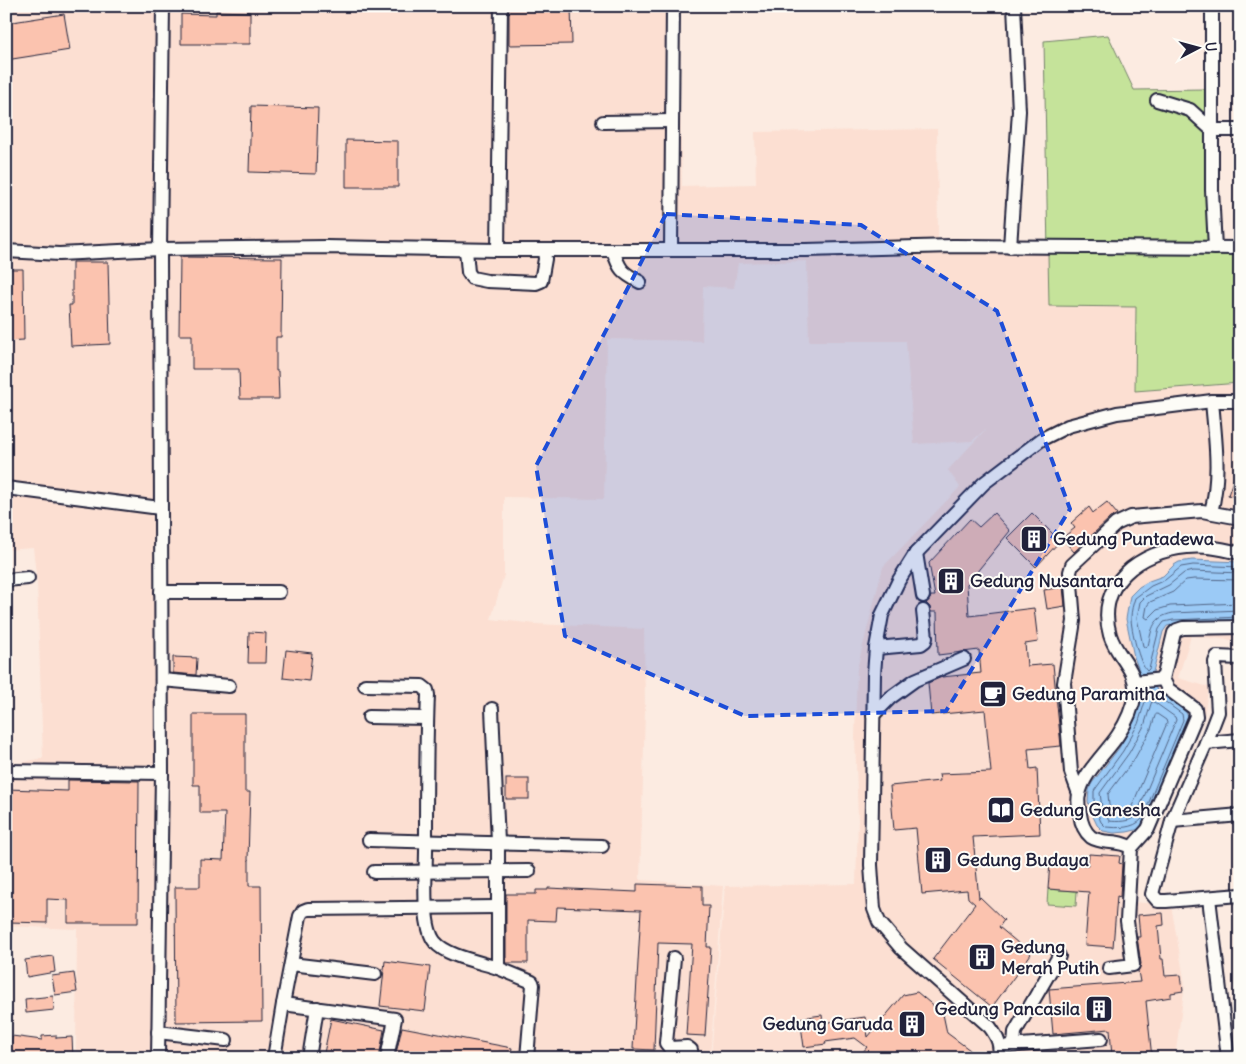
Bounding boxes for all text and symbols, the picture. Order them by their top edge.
north arrow [1174,22,1224,72]
text: U [1201,41,1220,52]
building icon: Gedung Puntadewa [1019,524,1049,554]
place label: Gedung Puntadewa [1053,527,1214,550]
building icon: Gedung Nusantara [936,566,966,596]
place label: Gedung Nusantara [970,569,1124,592]
cafe icon: Gedung Paramitha [978,679,1008,709]
place label: Gedung Paramitha [1012,682,1165,705]
library icon: Gedung Ganesha [986,795,1016,825]
place label: Gedung Ganesha [1020,798,1161,821]
building icon: Gedung Budaya [923,845,953,875]
place label: Gedung Budaya [957,848,1089,871]
place label: Gedung Merah Putih [1001,935,1100,979]
building icon: Gedung Merah Putih [967,942,997,972]
building icon: Gedung Pancasila [1084,994,1114,1024]
place label: Gedung Pancasila [935,997,1080,1020]
building icon: Gedung Garuda [897,1009,927,1039]
place label: Gedung Garuda [763,1012,893,1035]

